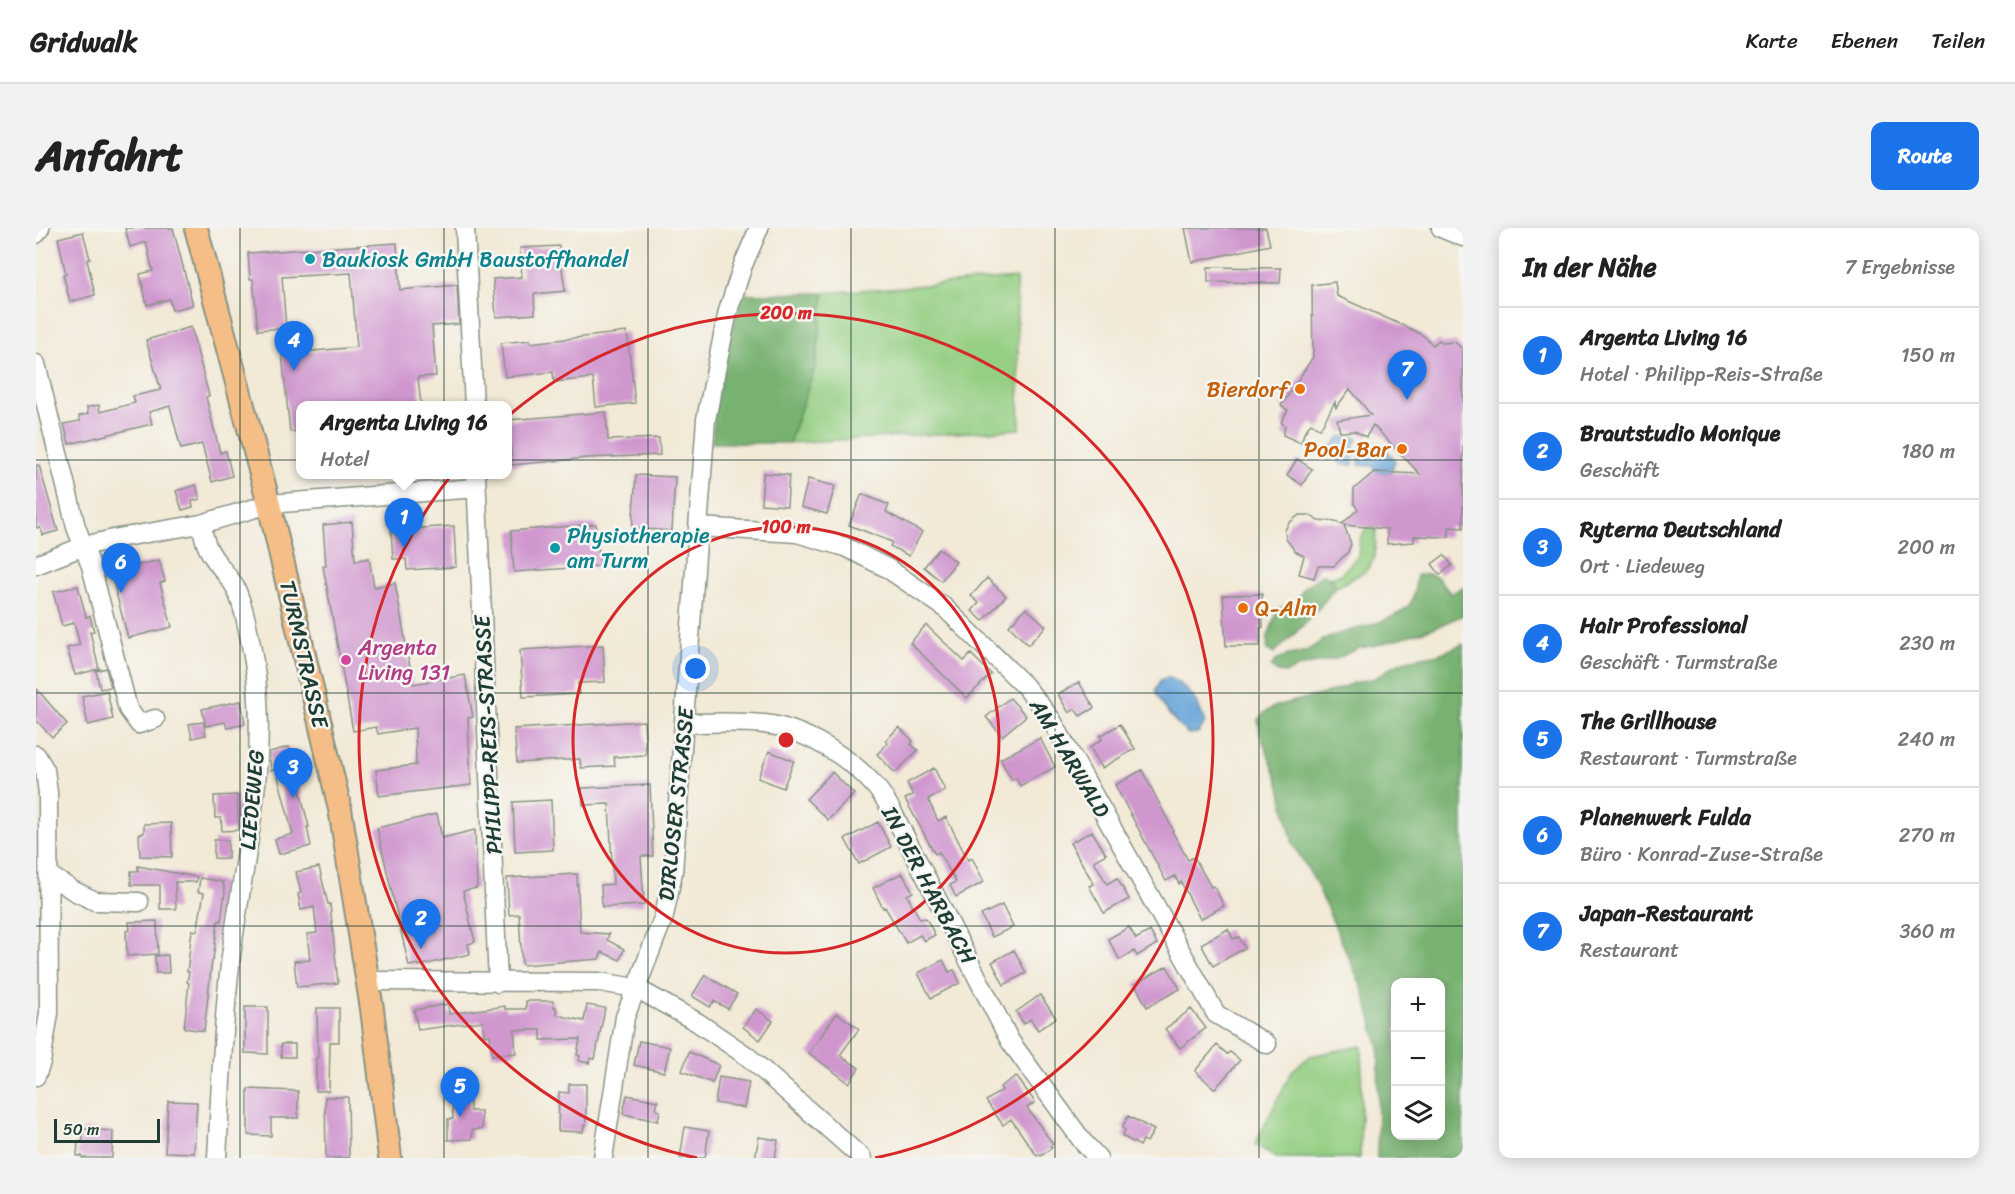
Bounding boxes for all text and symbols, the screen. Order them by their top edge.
text: Gridwalk [30,17,138,66]
text: Karte [1746,22,1798,60]
text: Ebenen [1831,22,1898,60]
text: Teilen [1931,22,1985,60]
text: Anfahrt [36,119,183,193]
button: Route [1871,122,1979,190]
place label: Baukiosk GmbH Baustoffhandel [322,240,629,279]
text: In der Nähe [1523,244,1657,290]
text: 7 Ergebnisse [1845,250,1955,285]
marker: Baukiosk GmbH Baustoffhandel [303,252,317,266]
text: 200 m [759,297,812,329]
text: Argenta Living 16 [1580,318,1747,357]
pin: 4 [274,322,314,371]
text: 1 [1538,338,1547,373]
text: 150 m [1901,338,1955,373]
pin: 7 [1388,350,1426,400]
text: Hotel · Philipp-Reis-Straße [1580,357,1823,392]
place label: Bierdorf [1206,370,1291,409]
marker: Bierdorf [1293,382,1307,396]
popup [296,401,512,479]
text: Argenta Living 16 [320,403,488,442]
text: Brautstudio Monique [1580,414,1780,453]
place label: Pool-Bar [1304,430,1392,469]
text: 2 [1537,434,1548,469]
text: 180 m [1901,434,1955,469]
text: Hotel [320,442,369,477]
marker: Pool-Bar [1395,442,1409,456]
text: Geschäft [1580,453,1659,488]
pin: 1 [384,498,424,548]
text: Ryterna Deutschland [1580,510,1781,549]
text: 100 m [762,511,811,543]
place label: Physiotherapie am Turm [567,516,710,580]
text: 3 [1537,530,1548,565]
text: 200 m [1898,530,1955,565]
marker: Physiotherapie am Turm [548,541,562,555]
pin: 6 [102,544,140,593]
text: Ort · Liedeweg [1580,549,1705,584]
street label: TURMSTRASSE [268,576,340,734]
place label: Q-Alm [1255,589,1317,628]
marker: Q-Alm [1236,601,1250,615]
text: Hair Professional [1580,606,1748,645]
street label: PHILIPP-REIS-STRASSE [462,613,514,855]
text: 4 [1536,626,1549,661]
text: 230 m [1899,626,1955,661]
place label: Argenta Living 131 [357,628,450,692]
text: Geschäft · Turmstraße [1580,645,1777,680]
marker: Argenta Living 131 [339,653,353,667]
your location [681,654,710,683]
street label: AM HARWALD [1018,690,1121,825]
text: The Grillhouse [1580,702,1717,741]
street label: DIRLOSER STRASSE [646,704,706,903]
text: 5 [1536,722,1549,757]
text: 240 m [1898,722,1955,757]
centre of rings [776,730,796,750]
text: Restaurant · Turmstraße [1580,741,1797,776]
street label: LIEDEWEG [228,748,276,851]
pin: 3 [274,748,312,798]
street label: IN DER HARBACH [870,798,987,972]
text: Planenwerk Fulda [1580,798,1751,837]
text: 6 [1537,818,1548,853]
text: 270 m [1899,818,1955,853]
text: Büro · Konrad-Zuse-Straße [1580,837,1823,872]
text: Japan-Restaurant [1580,894,1753,933]
pin: 2 [402,900,440,949]
text: 7 [1537,914,1548,949]
text: 360 m [1899,914,1955,949]
text: Restaurant [1580,933,1679,968]
map controls [1391,978,1445,1140]
button: + [1391,978,1445,1032]
button: − [1391,1032,1445,1086]
pin: 5 [440,1068,480,1117]
button: layers [1391,1086,1445,1140]
text: 50 m [63,1115,99,1144]
scale bar [54,1116,160,1144]

